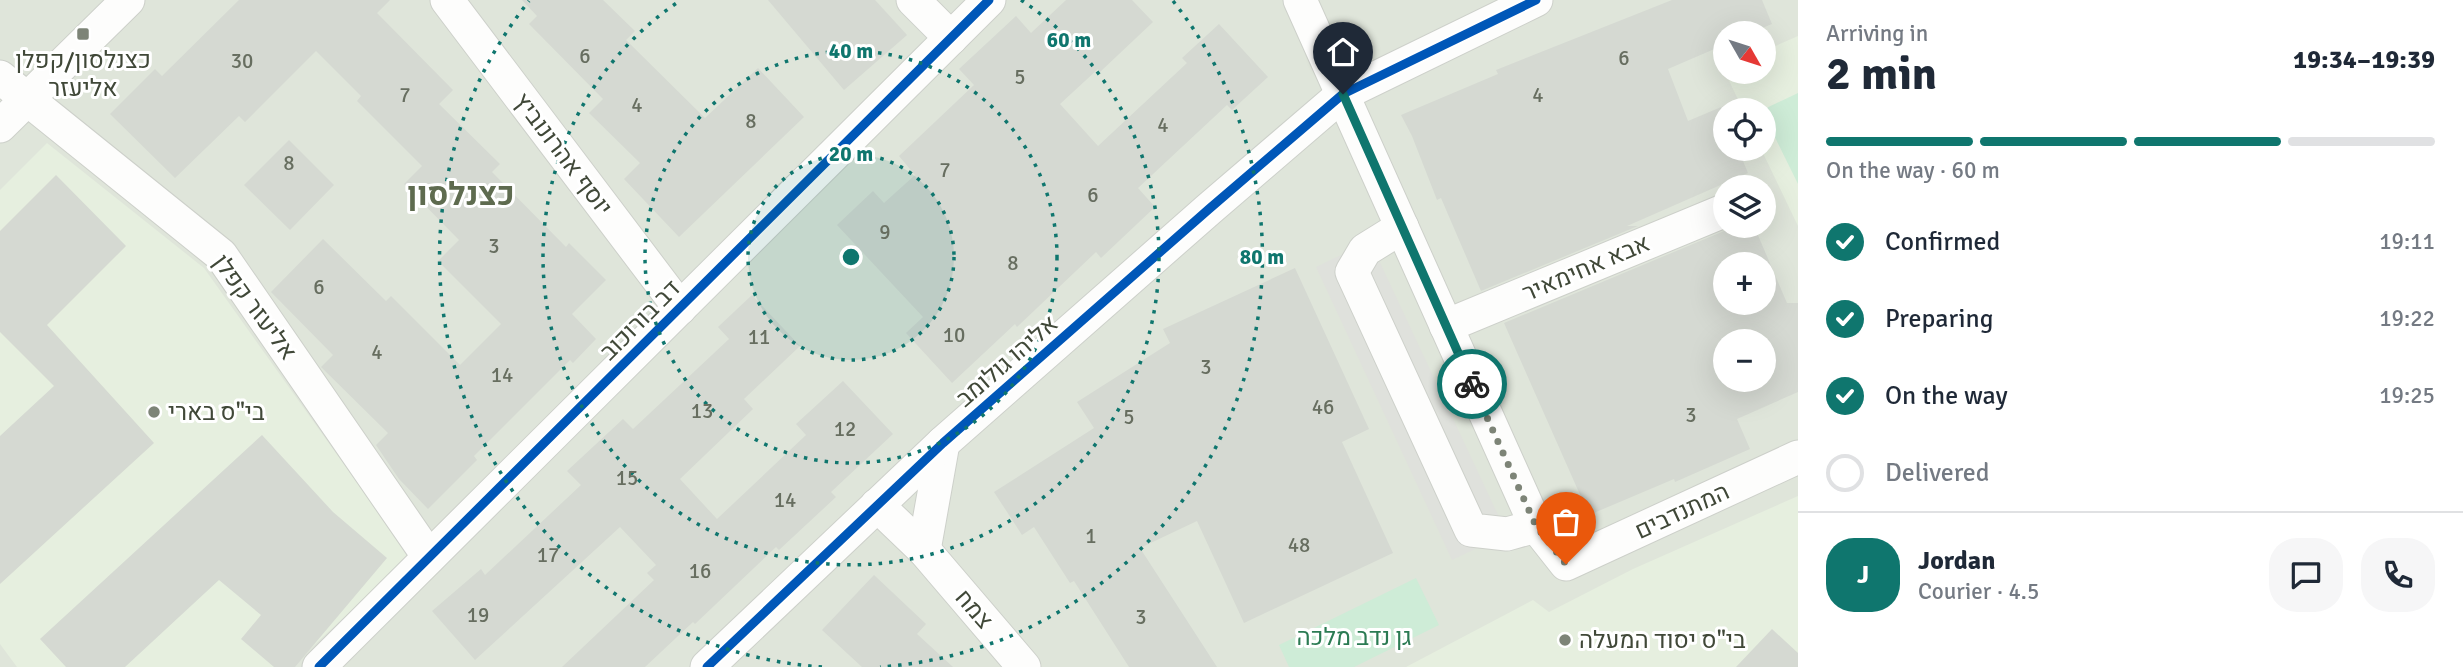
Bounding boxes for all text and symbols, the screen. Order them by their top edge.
text: Arriving in [1826,19,1928,48]
north arrow [1713,21,1776,84]
map controls [1713,21,1776,392]
pin [1313,22,1373,94]
marker: כצנלסון/קפלן אליעזר [75,26,91,42]
text: 60 m [1047,27,1091,53]
icon: home [1324,33,1362,71]
text: 40 m [829,38,873,64]
house number: 6 [579,43,591,69]
text: 19:34–19:39 [2293,44,2435,76]
place label: כצנלסון/קפלן אליעזר [15,45,151,103]
house number: 6 [1618,45,1630,71]
text: 2 min [1826,46,1937,102]
house number: 30 [231,48,253,74]
house number: 5 [1014,64,1026,90]
house number: 7 [399,82,411,108]
house number: 4 [1532,82,1544,108]
street label: יוסף אהרונוביץ [507,87,619,221]
house number: 4 [631,92,643,118]
button: locate [1713,98,1776,161]
house number: 8 [745,108,757,134]
house number: 4 [1157,112,1169,138]
text: 20 m [829,141,873,167]
house number: 8 [283,150,295,176]
text: On the way · 60 m [1826,156,2000,185]
house number: 7 [939,157,951,183]
district label: כצנלסון [407,175,515,214]
button: layers [1713,175,1776,238]
house number: 6 [1087,182,1099,208]
house number: 9 [879,219,891,245]
icon: check [1826,223,1864,261]
text: Confirmed [1885,226,2000,258]
text: 19:11 [2379,227,2435,256]
street label: אבא אחימאיר [1518,228,1654,308]
house number: 3 [488,233,500,259]
text: 80 m [1240,244,1284,270]
centre of rings [839,245,863,269]
street label: אליעזר קפלן [207,248,303,366]
house number: 8 [1007,250,1019,276]
button: + [1713,252,1776,315]
street label: דב בורוכוב [593,273,687,367]
house number: 6 [313,274,325,300]
icon: check [1826,300,1864,338]
text: Preparing [1885,303,1993,335]
text: 19:22 [2379,304,2435,333]
street label: אליהו גולומב [950,309,1064,413]
house number: 10 [943,322,965,348]
house number: 11 [748,324,770,350]
button: − [1713,329,1776,392]
house number: 4 [371,339,383,365]
courier [1437,349,1507,419]
house number: 3 [1200,354,1212,380]
house number: 14 [491,362,513,388]
icon: bike [1453,365,1491,403]
icon: check [1826,377,1864,415]
text: On the way [1885,380,2008,412]
text: 19:25 [2379,381,2435,410]
house number: 46 [1312,394,1334,420]
place label: בי"ס בארי [168,397,265,427]
house number: 13 [691,398,713,424]
house number: 3 [1685,402,1697,428]
marker: בי"ס בארי [146,404,162,420]
house number: 5 [1123,404,1135,430]
house number: 12 [834,416,856,442]
text: Delivered [1885,457,1990,489]
house number: 15 [616,465,638,491]
street label: המתנדבים [1630,476,1734,546]
house number: 14 [774,487,796,513]
pin [1536,492,1596,564]
icon: bag [1547,503,1585,541]
house number: 1 [1085,523,1097,549]
house number: 48 [1288,532,1310,558]
button: chat [2269,538,2343,612]
button: phone [2361,538,2435,612]
house number: 17 [537,542,559,568]
text: Jordan [1918,545,1995,577]
house number: 16 [689,558,711,584]
text: J [1857,559,1869,591]
text: Courier · 4.5 [1918,577,2039,606]
street label: צמח [949,583,999,635]
house number: 19 [467,602,489,628]
house number: 3 [1135,604,1147,630]
park label: גן נדב מלכה [1296,622,1412,652]
place label: בי"ס יסוד המעלה [1579,625,1746,655]
marker: בי"ס יסוד המעלה [1557,632,1573,648]

